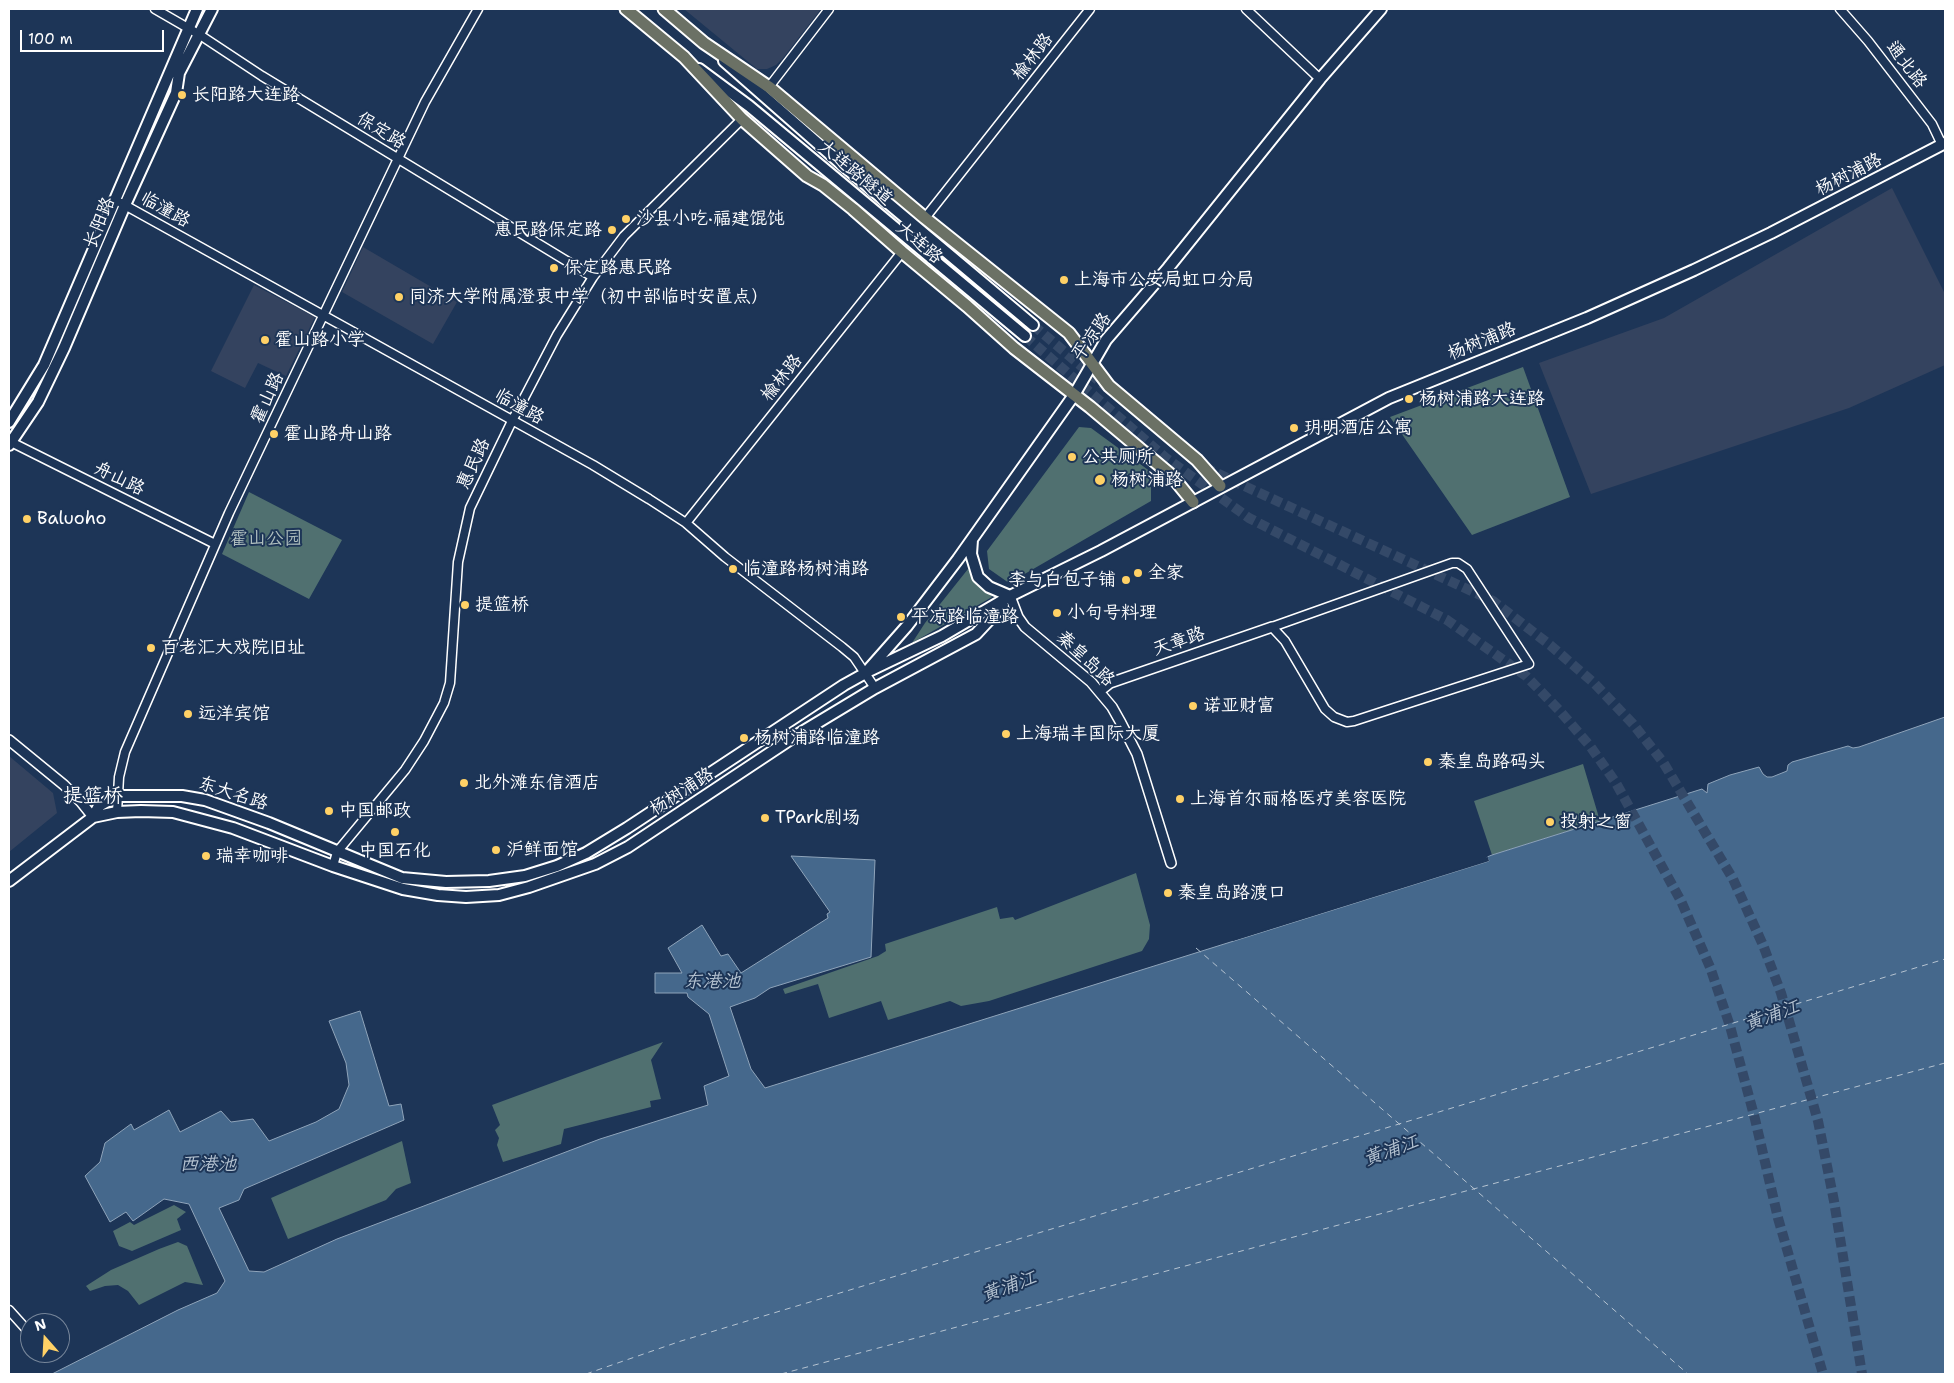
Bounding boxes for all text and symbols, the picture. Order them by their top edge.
scale bar [22,20,166,52]
text: 100 m [28,29,73,49]
street label: 榆林路 [1008,29,1058,85]
street label: 通北路 [1881,37,1931,93]
place label: 长阳路大连路 [192,84,300,106]
marker: 长阳路大连路 [176,89,188,101]
street label: 保定路 [352,108,410,154]
street label: 大连路隧道 [814,136,896,210]
street label: 杨树浦路 [1812,149,1886,201]
street label: 临潼路 [136,187,194,233]
street label: 长阳路 [80,194,120,252]
place label: 沙县小吃·福建馄饨 [636,208,785,230]
marker: 沙县小吃·福建馄饨 [620,213,632,225]
street label: 大连路 [891,217,947,269]
place label: 惠民路保定路 [494,219,602,241]
marker: 惠民路保定路 [606,224,618,236]
place label: 保定路惠民路 [564,257,672,279]
marker: 保定路惠民路 [548,262,560,274]
place label: 上海市公安局虹口分局 [1074,269,1254,291]
marker: 上海市公安局虹口分局 [1058,274,1070,286]
place label: 同济大学附属澄衷中学（初中部临时安置点） [409,286,769,308]
marker: 同济大学附属澄衷中学（初中部临时安置点） [393,291,405,303]
street label: 平凉路 [1068,309,1116,365]
street label: 杨树浦路 [1445,319,1519,365]
place label: 霍山路小学 [275,329,365,351]
marker: 霍山路小学 [259,334,271,346]
street label: 榆林路 [757,350,807,406]
street label: 霍山路 [247,369,289,427]
street label: 临潼路 [490,384,548,430]
place label: 杨树浦路大连路 [1419,388,1545,410]
marker: 杨树浦路大连路 [1403,393,1415,405]
place label: 玥明酒店公寓 [1304,417,1412,439]
marker: 玥明酒店公寓 [1288,422,1300,434]
place label: 霍山路舟山路 [284,423,392,445]
marker: 霍山路舟山路 [268,428,280,440]
street label: 惠民路 [453,435,495,493]
place label: 公共厕所 [1082,446,1154,468]
marker: 公共厕所 [1066,451,1078,463]
street label: 舟山路 [90,457,148,501]
place label: 杨树浦路 [1111,469,1183,491]
marker: 杨树浦路 [1093,473,1107,487]
place label: Baluoho [37,508,106,530]
marker: Baluoho [21,513,33,525]
park label: 霍山公园 [230,528,302,550]
place label: 临潼路杨树浦路 [743,558,869,580]
place label: 全家 [1148,562,1184,584]
marker: 临潼路杨树浦路 [727,563,739,575]
marker: 全家 [1132,567,1144,579]
place label: 李与白包子铺 [1008,569,1116,591]
marker: 李与白包子铺 [1120,574,1132,586]
place label: 提篮桥 [475,594,529,616]
marker: 提篮桥 [459,599,471,611]
place label: 小句号料理 [1067,602,1157,624]
place label: 平凉路临潼路 [911,606,1019,628]
marker: 小句号料理 [1051,607,1063,619]
marker: 平凉路临潼路 [895,611,907,623]
street label: 天章路 [1150,623,1208,661]
street label: 秦皇岛路 [1051,627,1119,691]
place label: 百老汇大戏院旧址 [161,637,305,659]
marker: 百老汇大戏院旧址 [145,642,157,654]
place label: 诺亚财富 [1203,695,1275,717]
marker: 诺亚财富 [1187,700,1199,712]
place label: 远洋宾馆 [198,703,270,725]
marker: 远洋宾馆 [182,708,194,720]
place label: 上海瑞丰国际大厦 [1016,723,1160,745]
place label: 杨树浦路临潼路 [754,727,880,749]
marker: 上海瑞丰国际大厦 [1000,728,1012,740]
marker: 杨树浦路临潼路 [738,732,750,744]
place label: 秦皇岛路码头 [1438,751,1546,773]
marker: 秦皇岛路码头 [1422,756,1434,768]
street label: 杨树浦路 [646,763,718,821]
place label: 北外滩东信酒店 [474,772,600,794]
street label: 东大名路 [195,773,271,815]
marker: 北外滩东信酒店 [458,777,470,789]
district label: 提篮桥 [63,785,123,809]
place label: 上海首尔丽格医疗美容医院 [1190,788,1406,810]
marker: 上海首尔丽格医疗美容医院 [1174,793,1186,805]
place label: 中国邮政 [339,800,411,822]
marker: 中国邮政 [323,805,335,817]
place label: TPark剧场 [775,807,860,829]
place label: 投射之窗 [1560,811,1632,833]
marker: TPark剧场 [759,812,771,824]
marker: 投射之窗 [1544,816,1556,828]
marker: 中国石化 [389,826,401,838]
place label: 沪鲜面馆 [506,839,578,861]
place label: 中国石化 [359,840,431,862]
marker: 沪鲜面馆 [490,844,502,856]
place label: 瑞幸咖啡 [216,845,288,867]
marker: 瑞幸咖啡 [200,850,212,862]
place label: 秦皇岛路渡口 [1178,882,1286,904]
marker: 秦皇岛路渡口 [1162,887,1174,899]
water label: 东港池 [684,971,740,993]
water label: 黄浦江 [1741,996,1803,1036]
water label: 黄浦江 [1360,1131,1422,1171]
water label: 西港池 [180,1154,236,1176]
water label: 黄浦江 [978,1267,1040,1307]
north arrow [20,1313,70,1363]
text: N [32,1314,49,1335]

